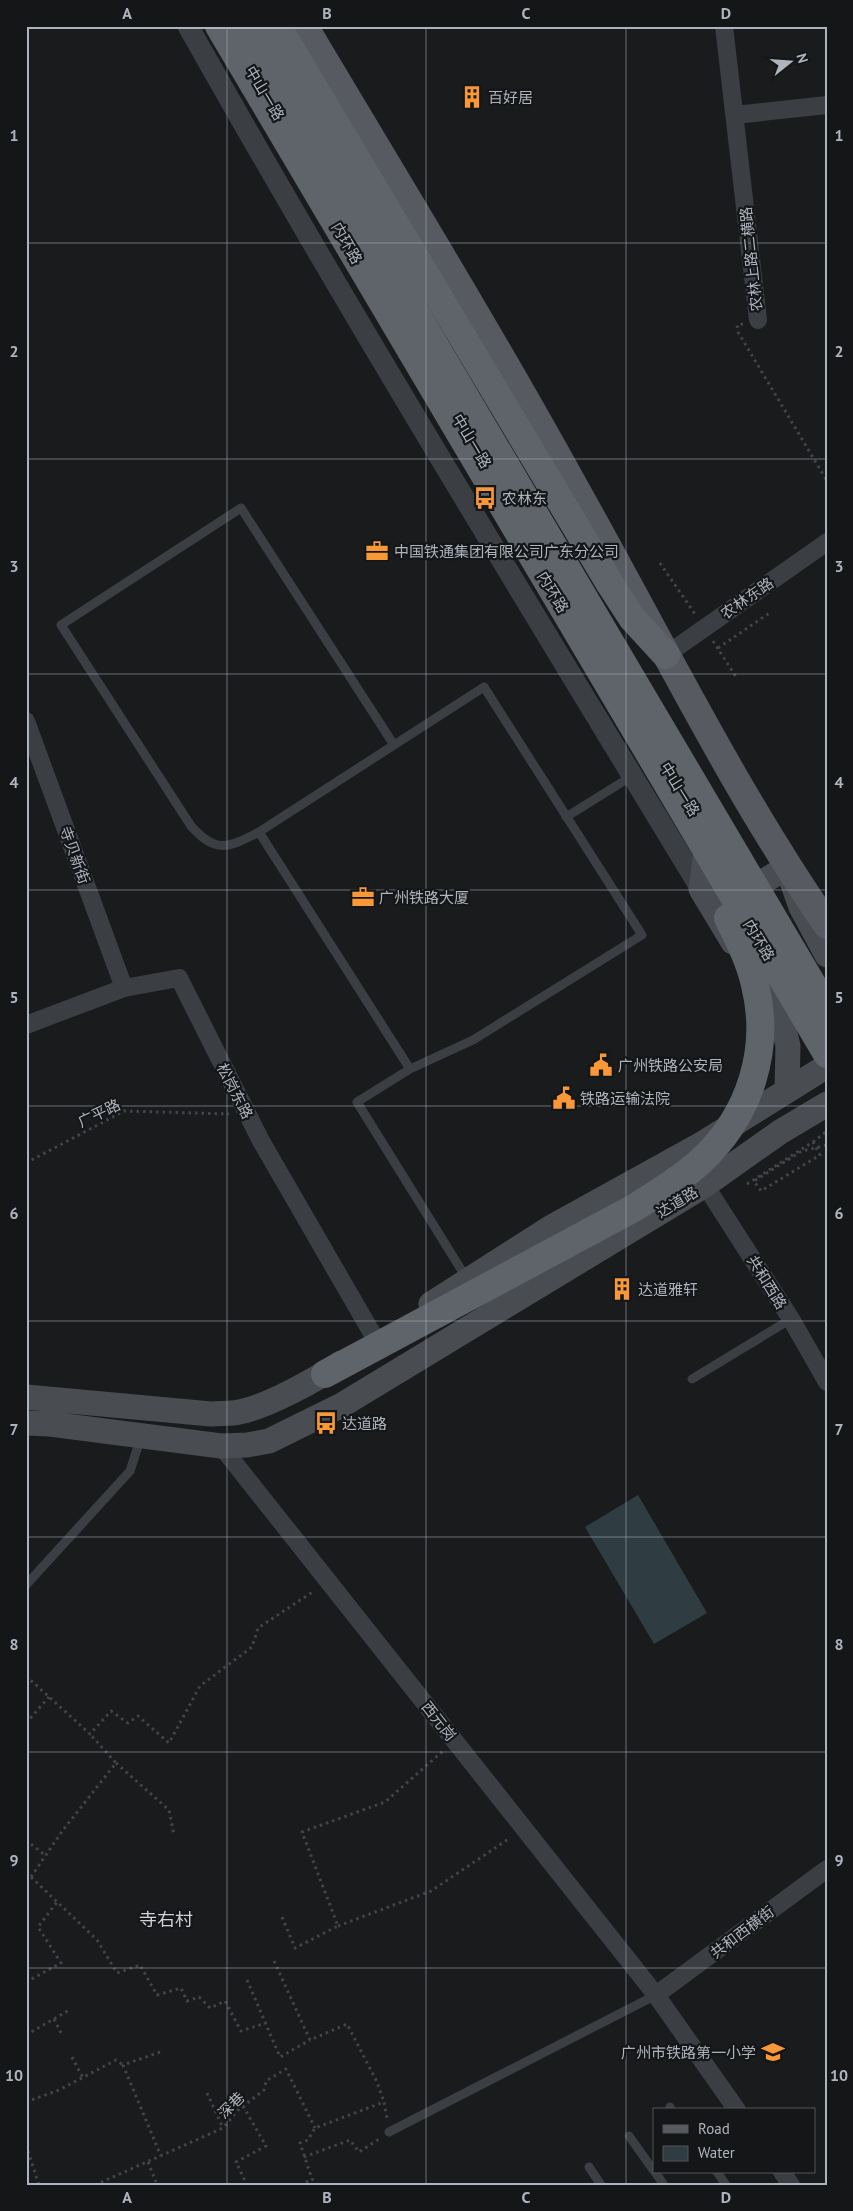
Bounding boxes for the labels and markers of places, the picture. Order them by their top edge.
building icon: 百好居 [459,84,485,110]
place label: 百好居 [488,88,533,107]
bus stop icon: 农林东 [472,485,498,511]
place label: 农林东 [502,489,547,508]
office icon: 中国铁通集团有限公司广东分公司 [364,538,390,564]
place label: 中国铁通集团有限公司广东分公司 [394,542,619,561]
office icon: 广州铁路大厦 [350,884,376,910]
place label: 广州铁路大厦 [379,888,469,907]
public building icon: 广州铁路公安局 [588,1052,614,1078]
place label: 广州铁路公安局 [618,1056,723,1075]
public building icon: 铁路运输法院 [551,1085,577,1111]
place label: 铁路运输法院 [580,1089,670,1108]
building icon: 达道雅轩 [609,1276,635,1302]
place label: 达道雅轩 [638,1280,698,1299]
bus stop icon: 达道路 [313,1410,339,1436]
place label: 达道路 [342,1414,387,1433]
school or university icon: 广州市铁路第一小学 [760,2039,786,2065]
place label: 广州市铁路第一小学 [621,2043,756,2062]

